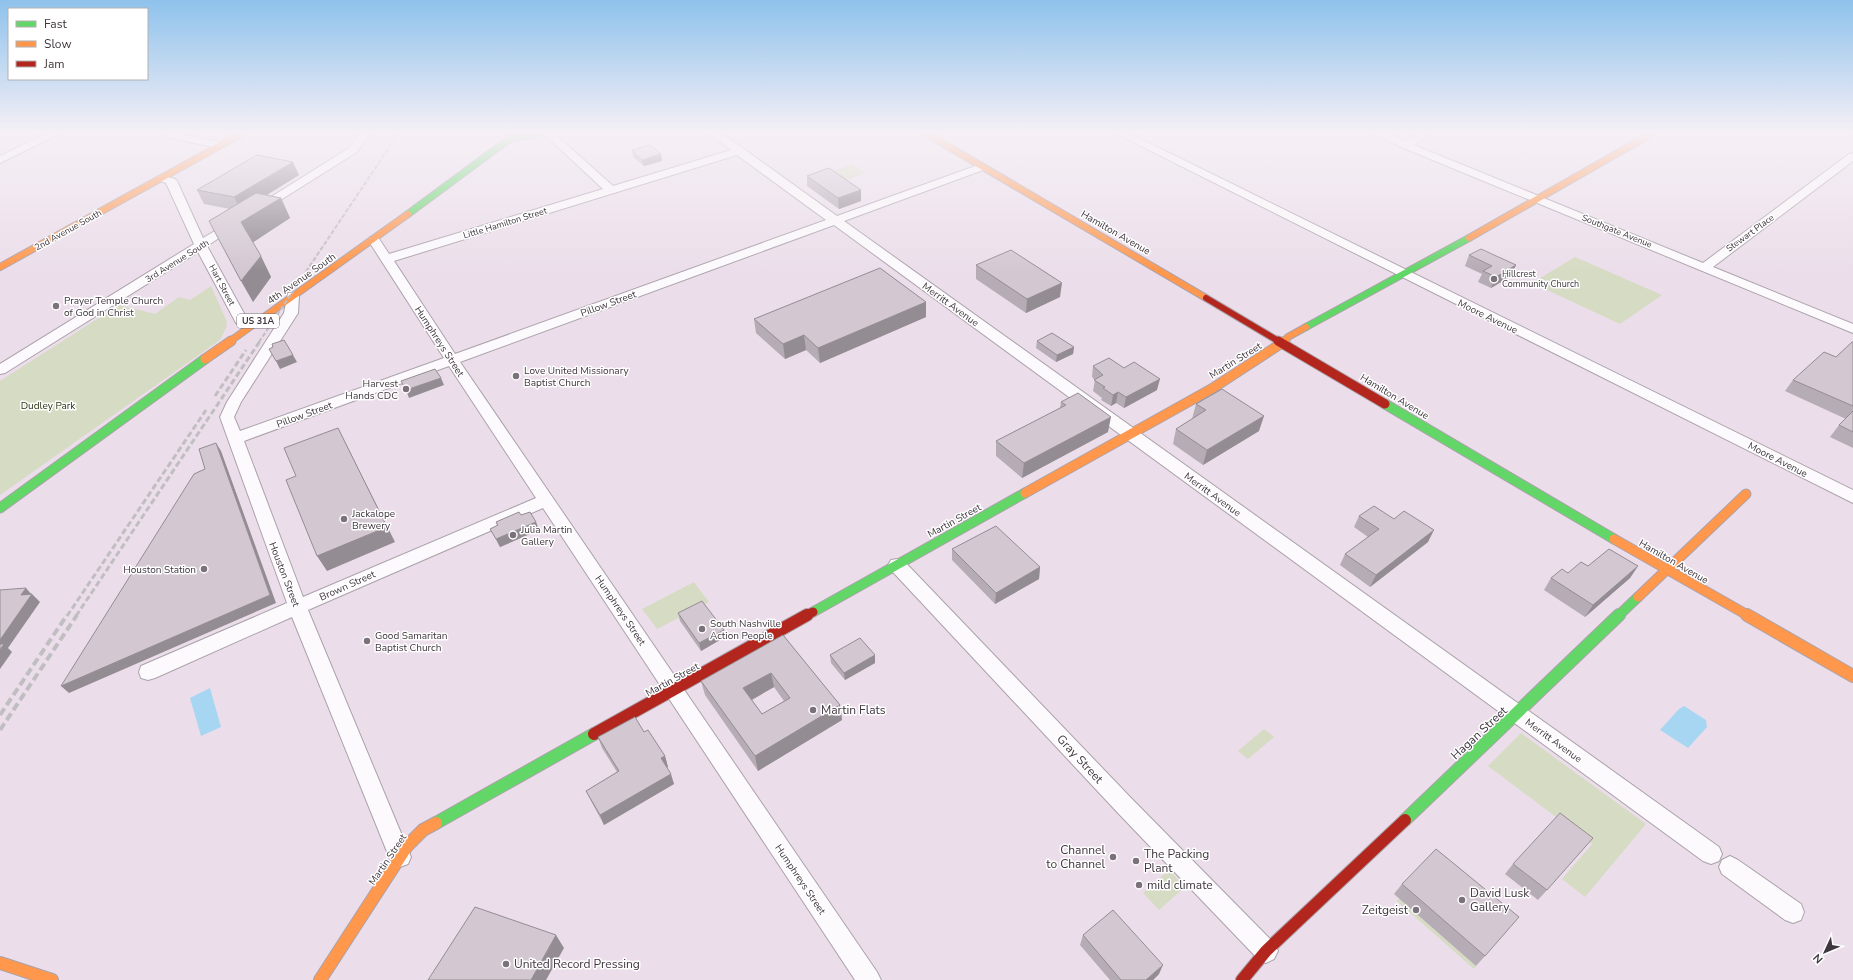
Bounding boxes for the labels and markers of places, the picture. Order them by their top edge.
place label: Hillcrest Community Church [1502,268,1579,290]
marker: Hillcrest Community Church [1489,274,1499,284]
place label: Prayer Temple Church of God in Christ [64,294,163,320]
marker: Prayer Temple Church of God in Christ [51,301,61,311]
place label: Love United Missionary Baptist Church [524,364,630,390]
marker: Love United Missionary Baptist Church [511,371,521,381]
place label: Harvest Hands CDC [345,377,398,403]
marker: Harvest Hands CDC [401,384,411,394]
place label: Jackalope Brewery [351,507,395,533]
marker: Jackalope Brewery [339,514,349,524]
place label: Julia Martin Gallery [520,523,572,549]
marker: Julia Martin Gallery [508,530,518,540]
place label: Houston Station [123,563,196,577]
marker: Houston Station [199,564,209,574]
place label: South Nashville Action People [710,617,781,643]
marker: South Nashville Action People [697,624,707,634]
place label: Good Samaritan Baptist Church [375,629,447,655]
marker: Good Samaritan Baptist Church [362,636,372,646]
place label: Martin Flats [821,702,886,718]
marker: Martin Flats [808,705,818,715]
place label: Channel to Channel [1046,842,1105,872]
place label: The Packing Plant [1144,846,1209,876]
marker: Channel to Channel [1108,852,1118,862]
marker: The Packing Plant [1131,856,1141,866]
place label: mild climate [1147,877,1213,893]
marker: mild climate [1134,880,1144,890]
place label: David Lusk Gallery [1470,885,1530,915]
marker: David Lusk Gallery [1457,895,1467,905]
place label: Zeitgeist [1362,902,1409,918]
marker: Zeitgeist [1411,905,1421,915]
place label: United Record Pressing [514,956,640,972]
marker: United Record Pressing [501,959,511,969]

